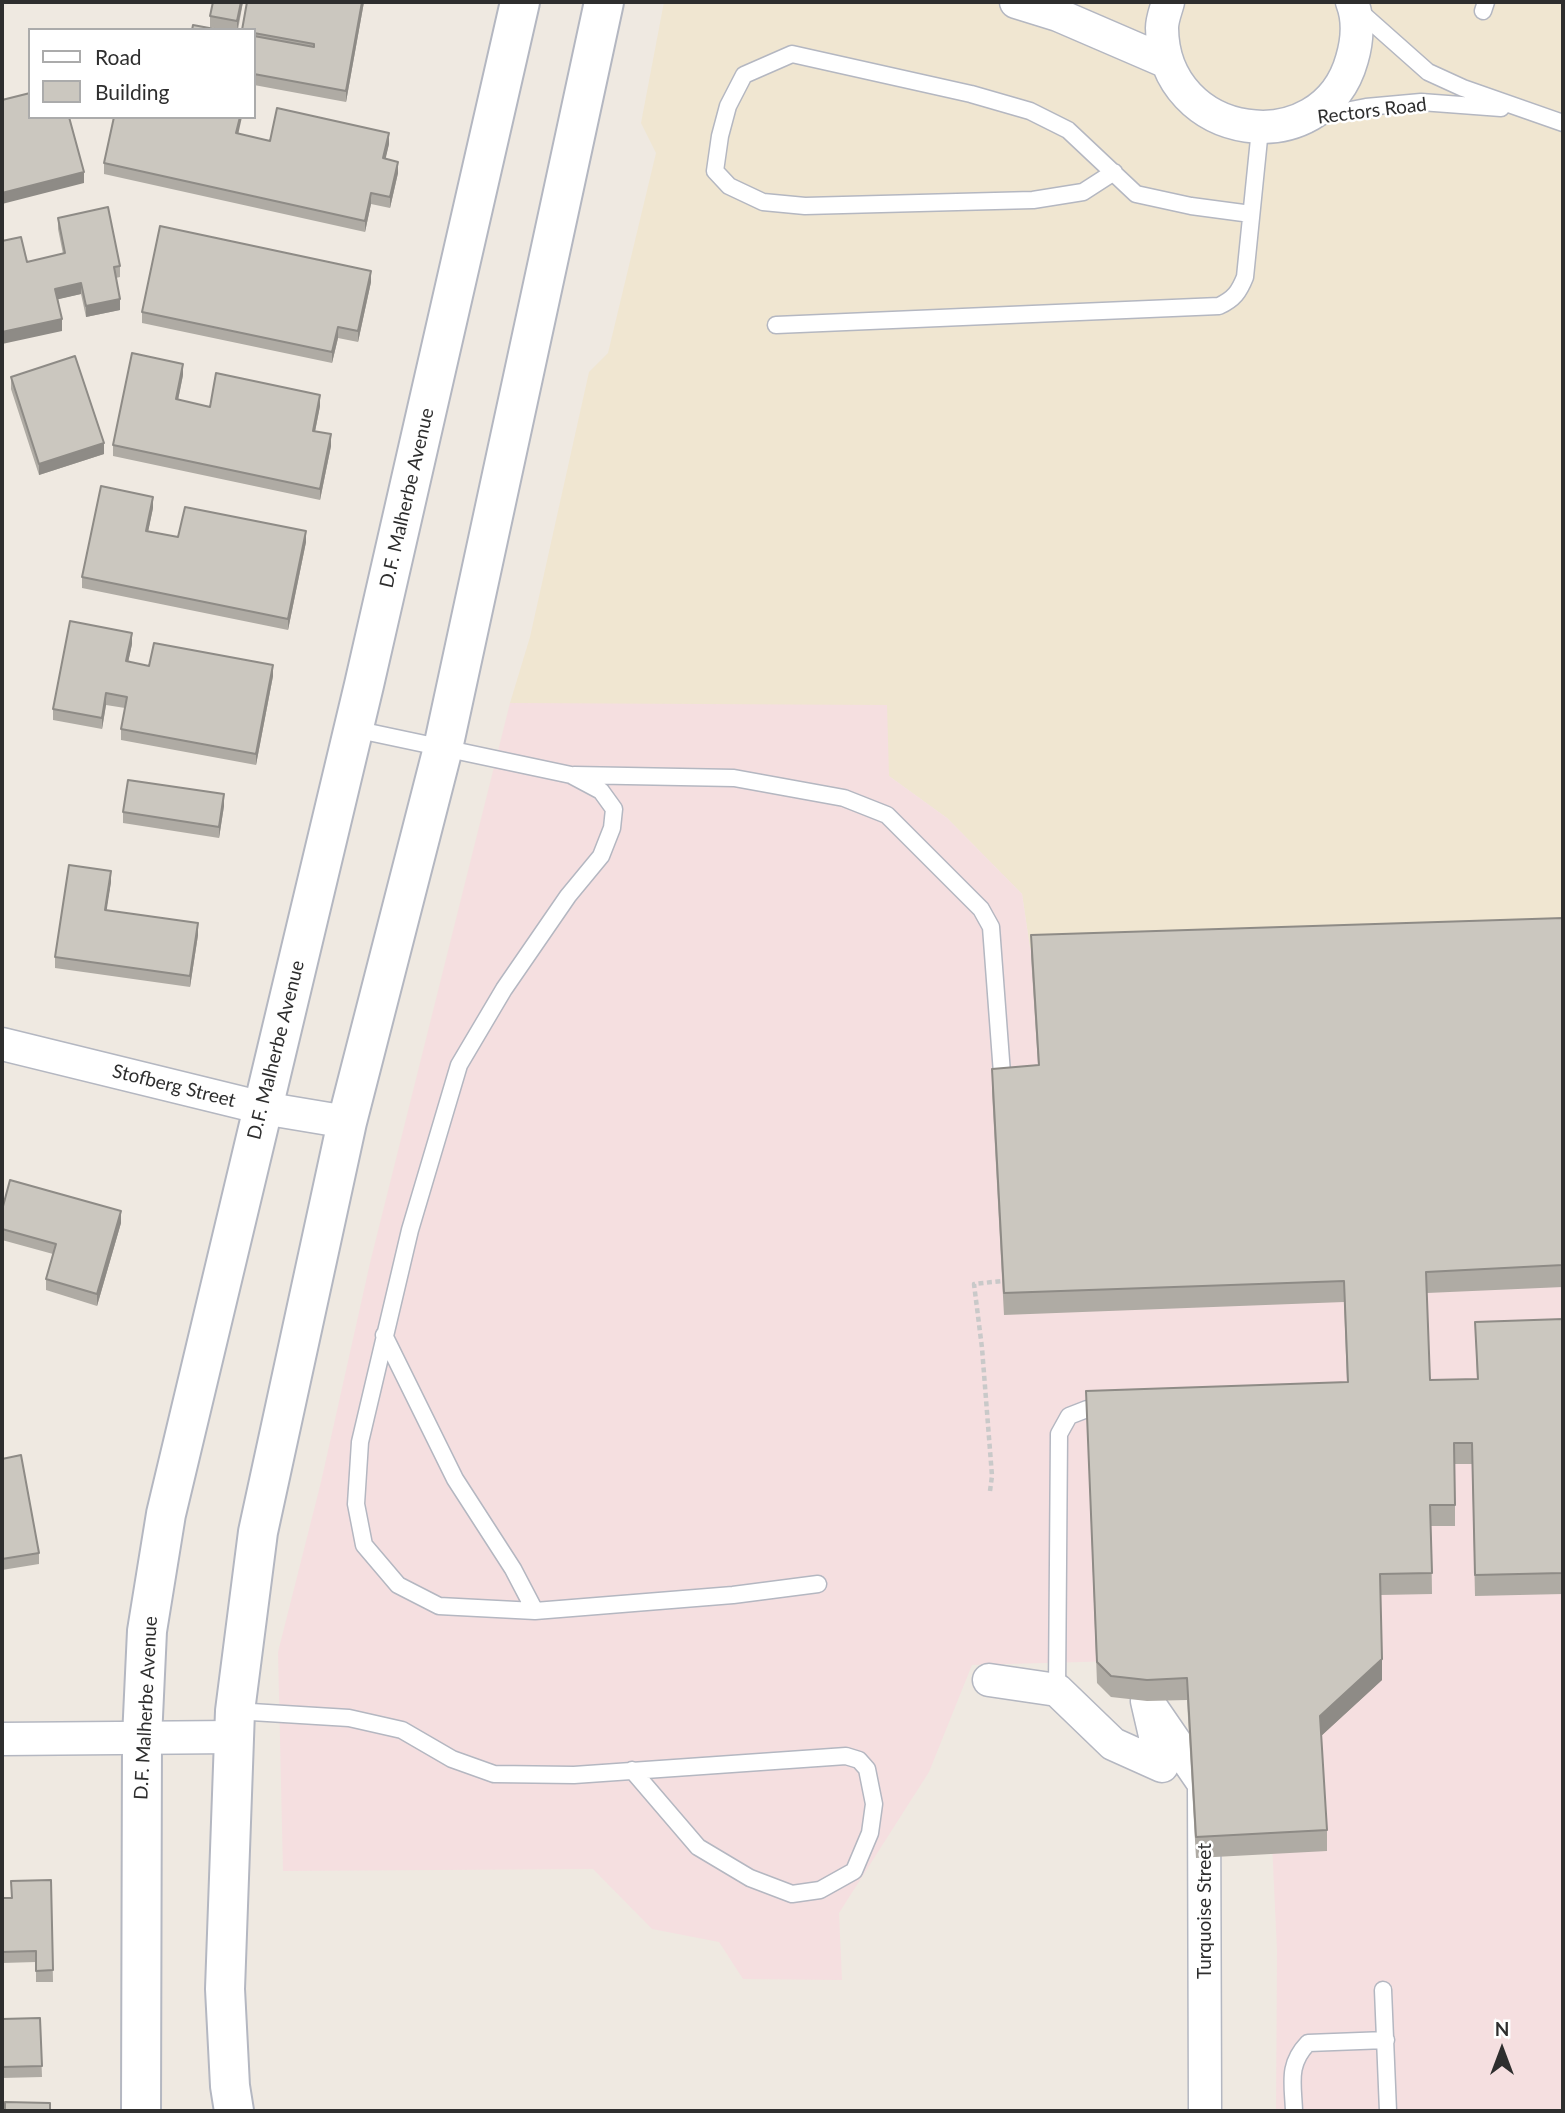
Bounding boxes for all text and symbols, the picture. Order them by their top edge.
legend [28,28,256,119]
text: Road [95,44,142,69]
text: Building [95,79,170,104]
street label: Rectors Road [1316,93,1428,129]
street label: D.F. Malherbe Avenue [375,406,439,590]
street label: D.F. Malherbe Avenue [243,958,309,1142]
street label: Stofberg Street [110,1060,238,1112]
street label: D.F. Malherbe Avenue [130,1615,162,1801]
street label: Turquoise Street [1194,1843,1216,1979]
north arrow [1467,2015,1537,2085]
text: N [1495,2017,1509,2040]

